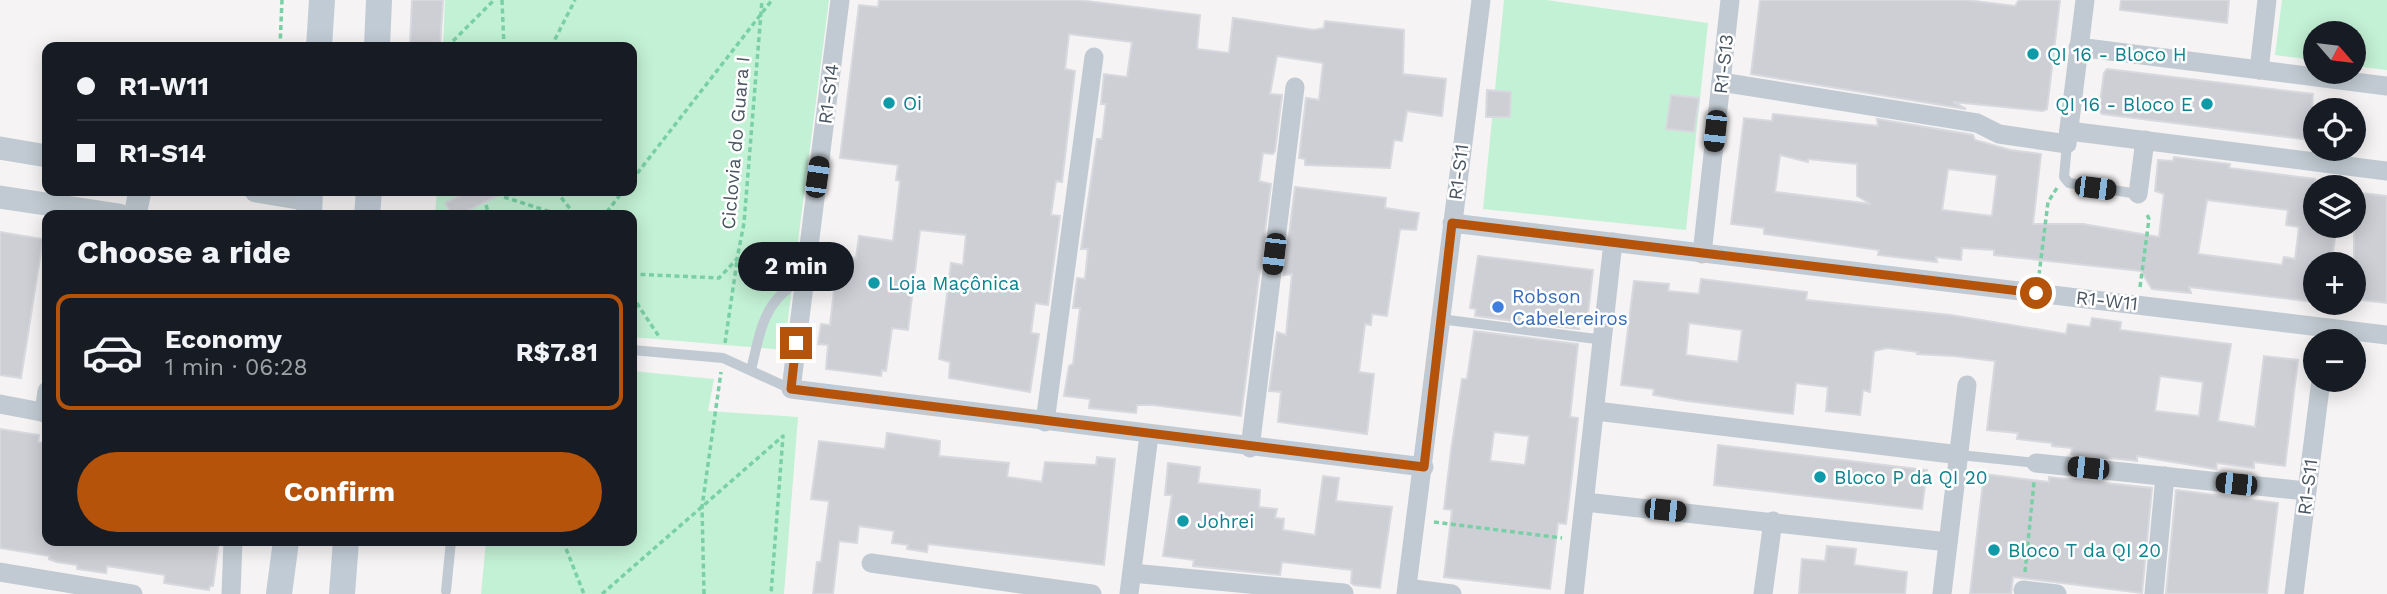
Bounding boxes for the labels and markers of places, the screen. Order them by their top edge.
place label: QI 16 - Bloco H [2047,43,2187,66]
marker: QI 16 - Bloco H [2025,46,2041,62]
place label: Oi [903,92,922,115]
place label: QI 16 - Bloco E [2055,93,2193,116]
marker: Oi [881,95,897,111]
marker: QI 16 - Bloco E [2199,96,2215,112]
place label: Loja Maçônica [888,272,1020,295]
marker: Loja Maçônica [866,275,882,291]
place label: Robson Cabelereiros [1512,285,1628,330]
marker: Robson Cabelereiros [1490,299,1506,315]
place label: Bloco P da QI 20 [1834,466,1988,489]
marker: Bloco P da QI 20 [1812,469,1828,485]
place label: Johrei [1197,510,1254,533]
marker: Johrei [1175,513,1191,529]
place label: Bloco T da QI 20 [2008,539,2161,562]
marker: Bloco T da QI 20 [1986,542,2002,558]

